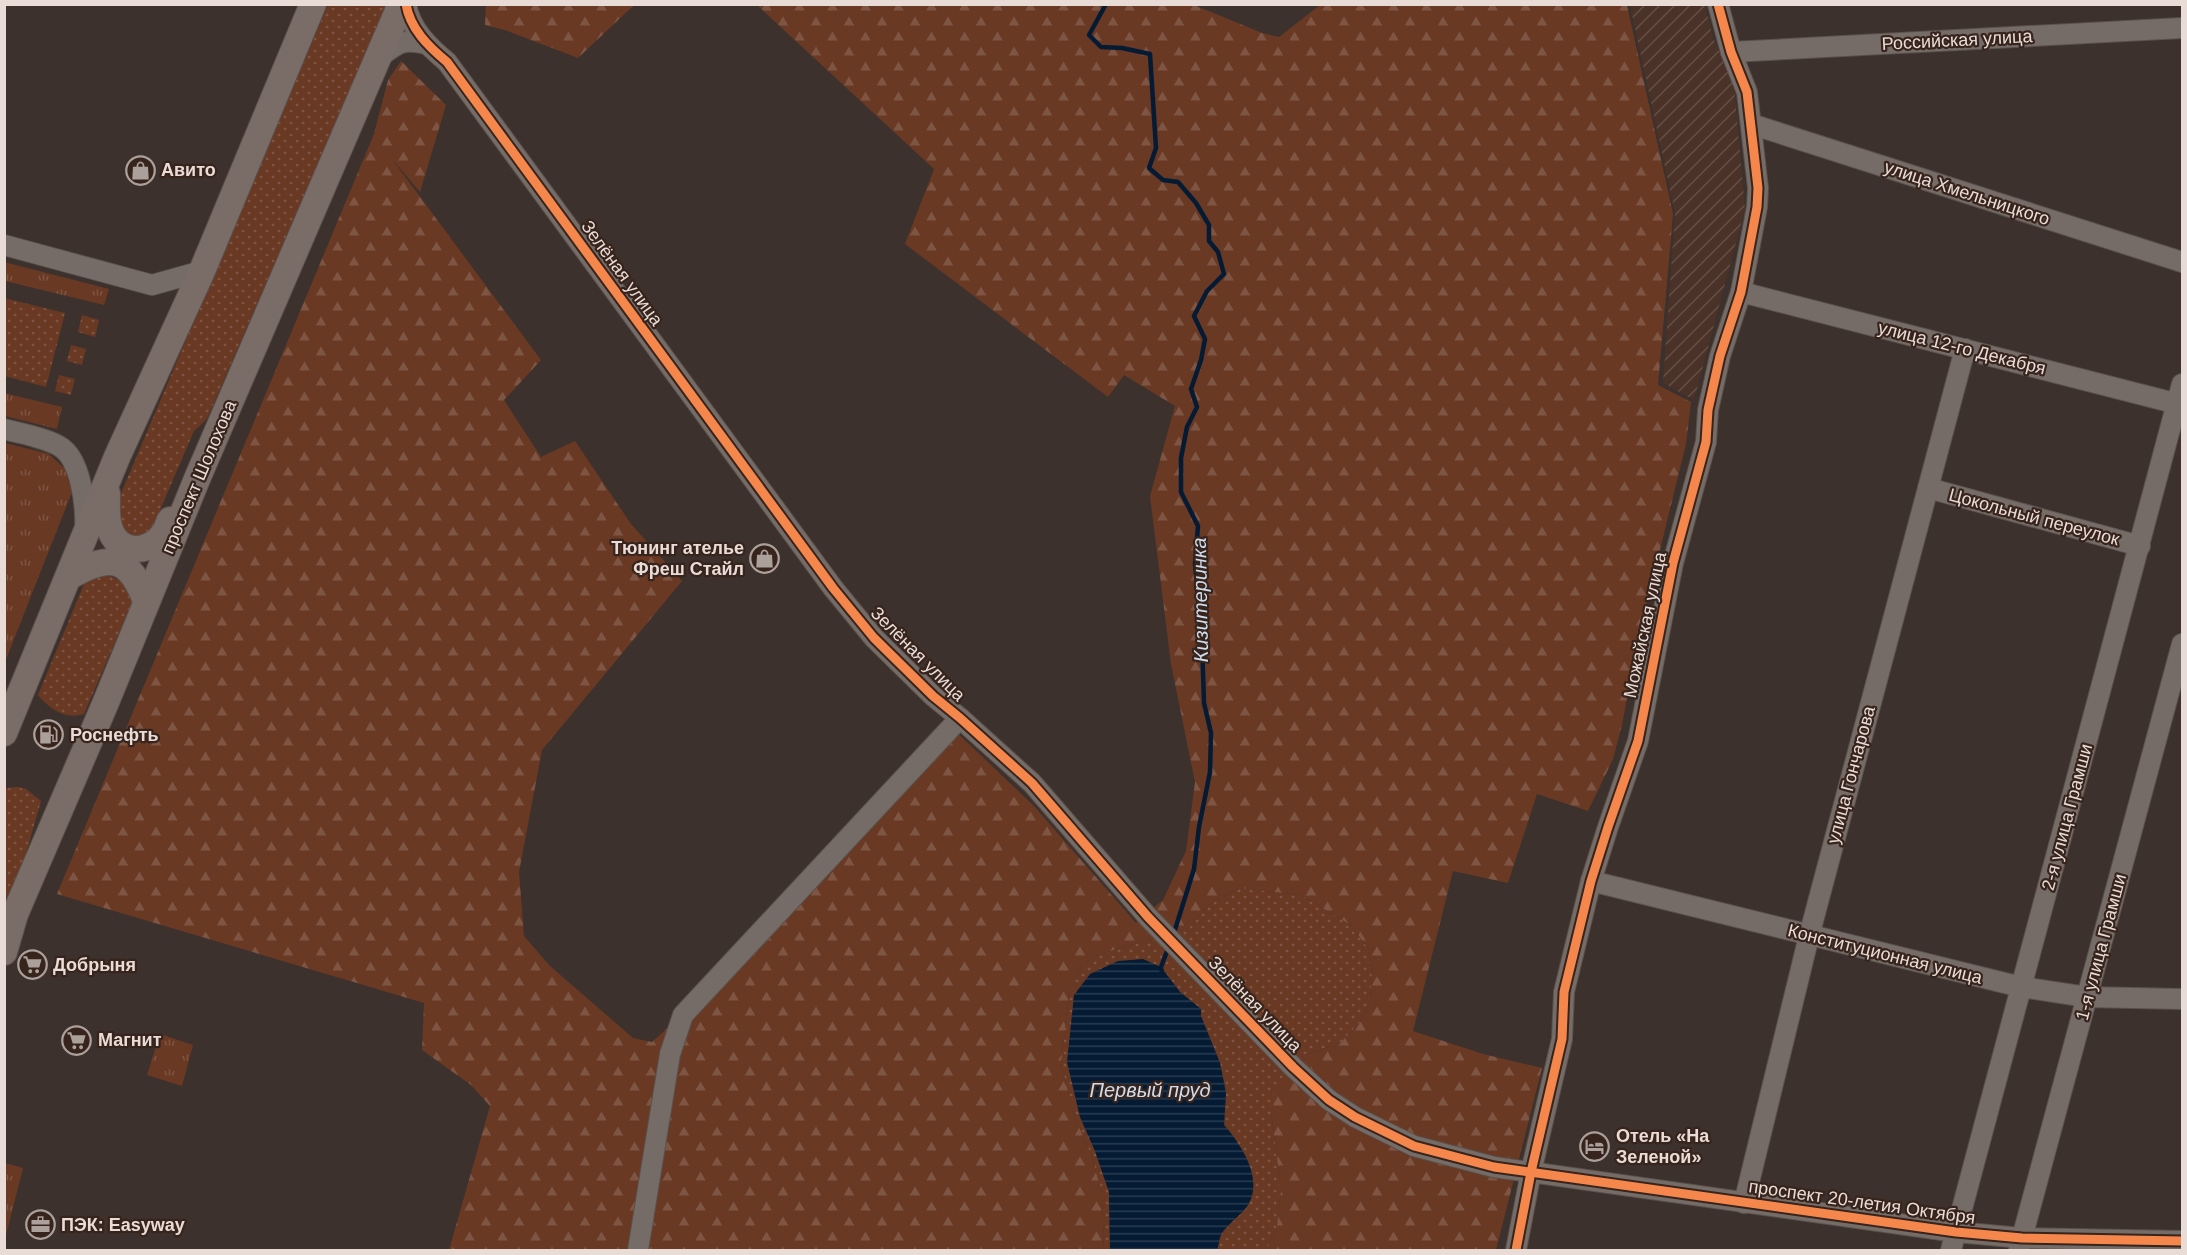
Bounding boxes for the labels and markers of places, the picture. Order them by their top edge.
shop icon: Авито [124,154,156,186]
place label: Авито [161,160,216,180]
place label: Тюнинг ателье Фреш Стайл [611,538,744,579]
shop icon: Тюнинг ателье Фреш Стайл [749,542,781,574]
fuel station icon: Роснефть [33,719,65,751]
place label: Роснефть [70,725,159,745]
supermarket icon: Добрыня [16,949,48,981]
place label: Добрыня [53,955,136,975]
supermarket icon: Магнит [61,1024,93,1056]
place label: Магнит [98,1030,162,1050]
place label: Отель «На Зеленой» [1616,1126,1710,1167]
hotel icon: Отель «На Зеленой» [1579,1130,1611,1162]
office icon: ПЭК: Easyway [24,1209,56,1241]
place label: ПЭК: Easyway [61,1215,185,1235]

